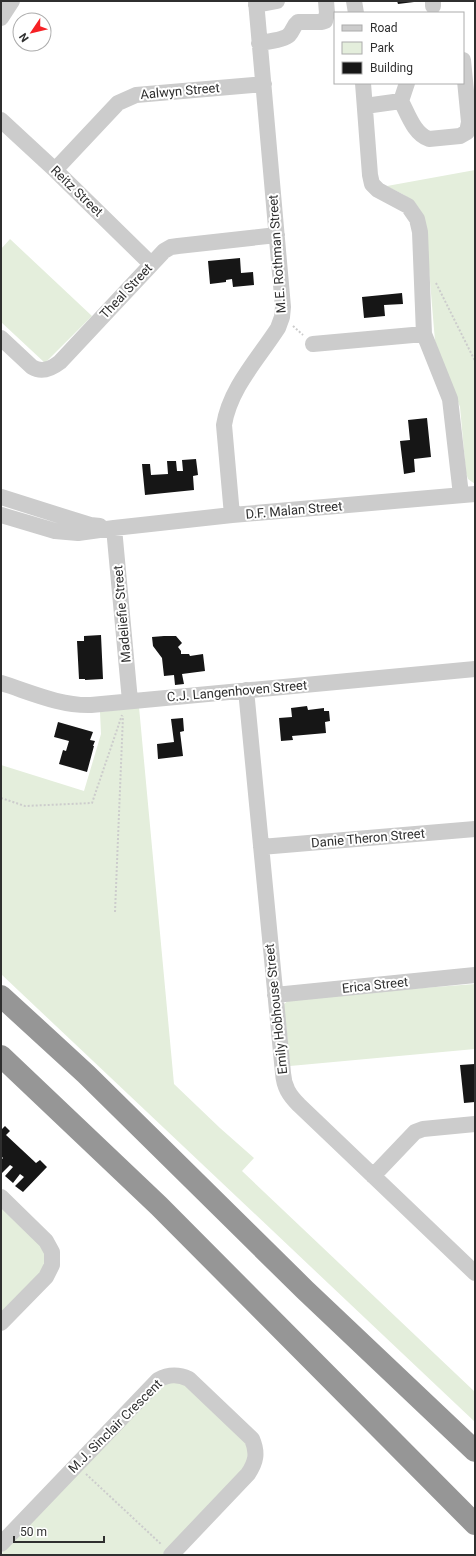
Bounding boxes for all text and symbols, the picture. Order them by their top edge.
north arrow [12,12,52,52]
legend [334,12,464,84]
text: Road [370,21,398,35]
text: N [17,30,32,44]
text: Park [370,41,395,55]
text: Building [370,61,413,75]
street label: Aalwyn Street [140,80,220,102]
street label: Reitz Street [48,163,106,219]
street label: M.E. Rothman Street [265,194,289,314]
street label: Theal Street [97,260,155,322]
street label: D.F. Malan Street [245,498,343,522]
street label: Madeliefie Street [110,565,134,663]
street label: C.J. Langenhoven Street [166,677,308,705]
street label: Danie Theron Street [311,826,425,850]
street label: Emily Hobhouse Street [262,943,290,1075]
street label: Erica Street [341,974,409,996]
street label: M.J. Sinclair Crescent [65,1376,165,1476]
scale bar [14,1518,104,1544]
text: 50 m [20,1525,47,1539]

